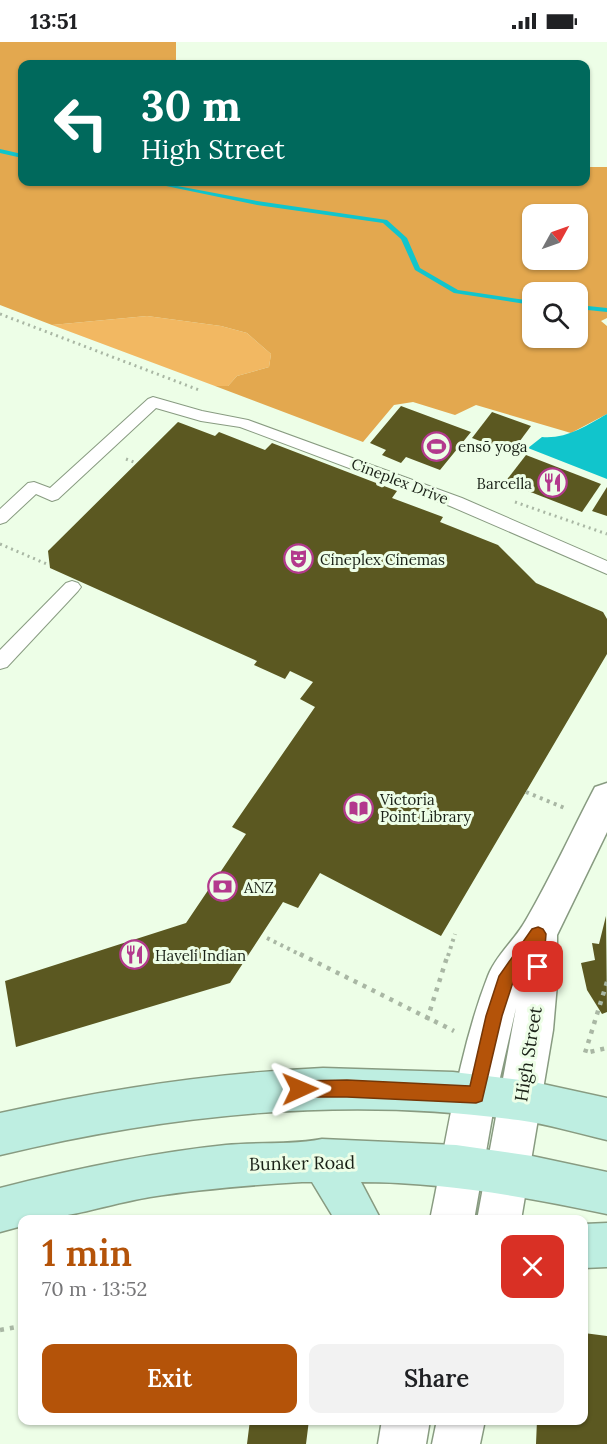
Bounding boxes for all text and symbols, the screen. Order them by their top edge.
text: 13:51 [30,7,78,35]
text: 30 m [141,79,241,133]
icon: left [42,84,120,162]
text: High Street [141,132,285,166]
north arrow [522,204,588,270]
map controls [522,204,588,348]
button: search [522,282,588,348]
sports icon: ensō yoga [421,430,453,462]
place label: ensō yoga [458,437,528,456]
street label: Cineplex Drive [349,454,451,508]
restaurant icon: Barcella [537,467,569,499]
place label: Barcella [477,474,532,493]
theatre icon: Cineplex Cinemas [283,543,315,575]
place label: Cineplex Cinemas [320,550,445,569]
place label: Victoria Point Library [379,790,471,826]
library icon: Victoria Point Library [343,792,375,824]
bank icon: ANZ [207,871,239,903]
place label: ANZ [243,878,274,897]
restaurant icon: Haveli Indian [118,939,150,971]
pin [512,941,563,992]
place label: Haveli Indian [155,946,246,965]
icon: arrive [521,950,554,983]
street label: High Street [509,1005,547,1103]
position arrow [268,1057,332,1121]
street label: Bunker Road [249,1151,356,1175]
text: 1 min [42,1230,132,1276]
button: close [501,1235,564,1298]
text: 70 m · 13:52 [42,1276,147,1301]
button: Exit [42,1344,297,1413]
button: Share [309,1344,564,1413]

